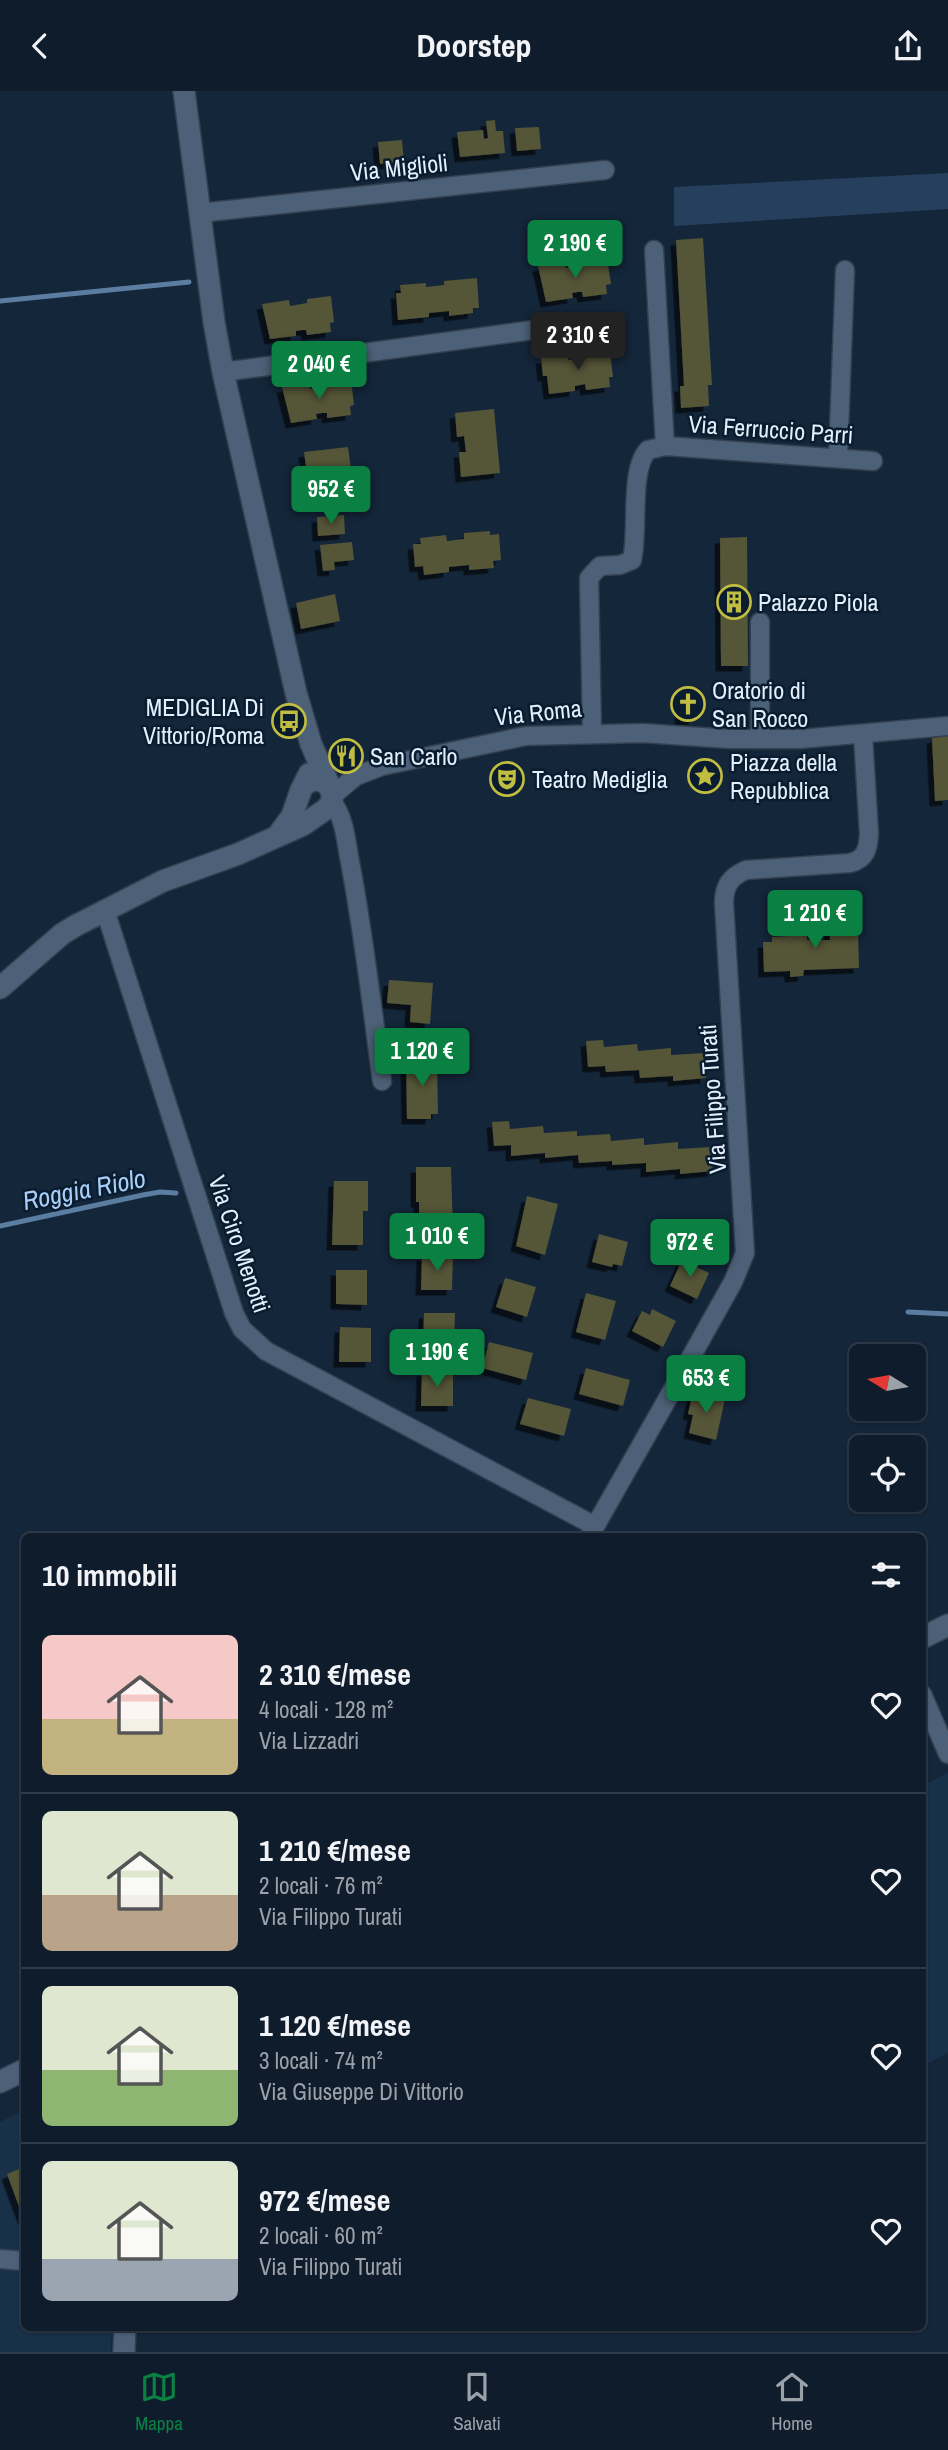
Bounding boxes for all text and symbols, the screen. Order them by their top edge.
text: Doorstep [416,24,532,67]
icon: back [21,27,59,65]
icon: share [889,27,927,65]
street label: Via Miglioli [349,146,449,188]
pin: 2 190 € [510,221,640,280]
text: 2 190 € [544,227,606,258]
pin: 2 310 € [513,313,643,372]
text: 2 310 € [547,319,609,350]
pin: 2 040 € [254,341,384,401]
text: 2 040 € [288,348,350,379]
street label: Via Ferruccio Parri [688,407,854,451]
pin: 952 € [282,467,380,526]
text: 952 € [307,473,355,504]
building icon: Palazzo Piola [715,583,753,621]
place label: Palazzo Piola [758,586,878,618]
place label: Oratorio di San Rocco [712,674,808,734]
church icon: Oratorio di San Rocco [669,685,707,723]
place label: MEDIGLIA Di Vittorio/Roma [143,691,264,751]
street label: Via Roma [493,692,583,732]
bus stop icon: MEDIGLIA Di Vittorio/Roma [270,702,308,740]
restaurant icon: San Carlo [327,737,365,775]
place label: San Carlo [370,740,458,772]
place label: Piazza della Repubblica [730,746,837,806]
place icon: Piazza della Repubblica [686,757,724,795]
theatre icon: Teatro Mediglia [488,760,526,798]
place label: Teatro Mediglia [532,763,668,795]
pin: 1 210 € [750,891,880,950]
text: 1 210 € [784,897,846,928]
street label: Via Filippo Turati [691,1023,733,1175]
pin: 1 120 € [357,1028,487,1088]
text: 1 120 € [391,1035,453,1066]
water label: Roggia Riolo [20,1160,148,1218]
street label: Via Ciro Menotti [202,1171,278,1317]
pin: 1 010 € [372,1213,502,1273]
pin: 972 € [641,1219,739,1279]
text: 1 010 € [406,1220,468,1251]
text: 972 € [666,1226,714,1257]
pin: 1 190 € [372,1329,502,1389]
text: 1 190 € [406,1336,468,1367]
north arrow [849,1344,926,1421]
map controls [849,1344,926,1512]
pin: 653 € [657,1355,755,1415]
text: 653 € [682,1362,730,1393]
button: locate [849,1435,926,1512]
text: 10 immobili [42,1555,177,1595]
icon: filters [867,1556,905,1594]
text: 2 310 €/mese [259,1654,411,1694]
icon: home [98,1663,182,1747]
icon: heart [867,1686,905,1724]
text: 4 locali · 128 m² [259,1694,393,1725]
text: Via Lizzadri [259,1725,359,1756]
text: 1 210 €/mese [259,1830,411,1870]
icon: home [98,1839,182,1923]
icon: heart [867,1862,905,1900]
text: 2 locali · 76 m² [259,1870,383,1901]
text: Via Filippo Turati [259,1901,402,1932]
text: 1 120 €/mese [259,2005,411,2045]
icon: home [98,2014,182,2098]
icon: heart [867,2037,905,2075]
text: 3 locali · 74 m² [259,2045,383,2076]
text: Via Giuseppe Di Vittorio [259,2076,464,2107]
text: 972 €/mese [259,2180,390,2220]
icon: home [98,2189,182,2273]
icon: heart [867,2212,905,2250]
text: 2 locali · 60 m² [259,2220,383,2251]
text: Via Filippo Turati [259,2251,402,2282]
tab: Mappa [135,2368,183,2436]
tab: Salvati [453,2368,501,2436]
tab: Home [771,2368,813,2436]

